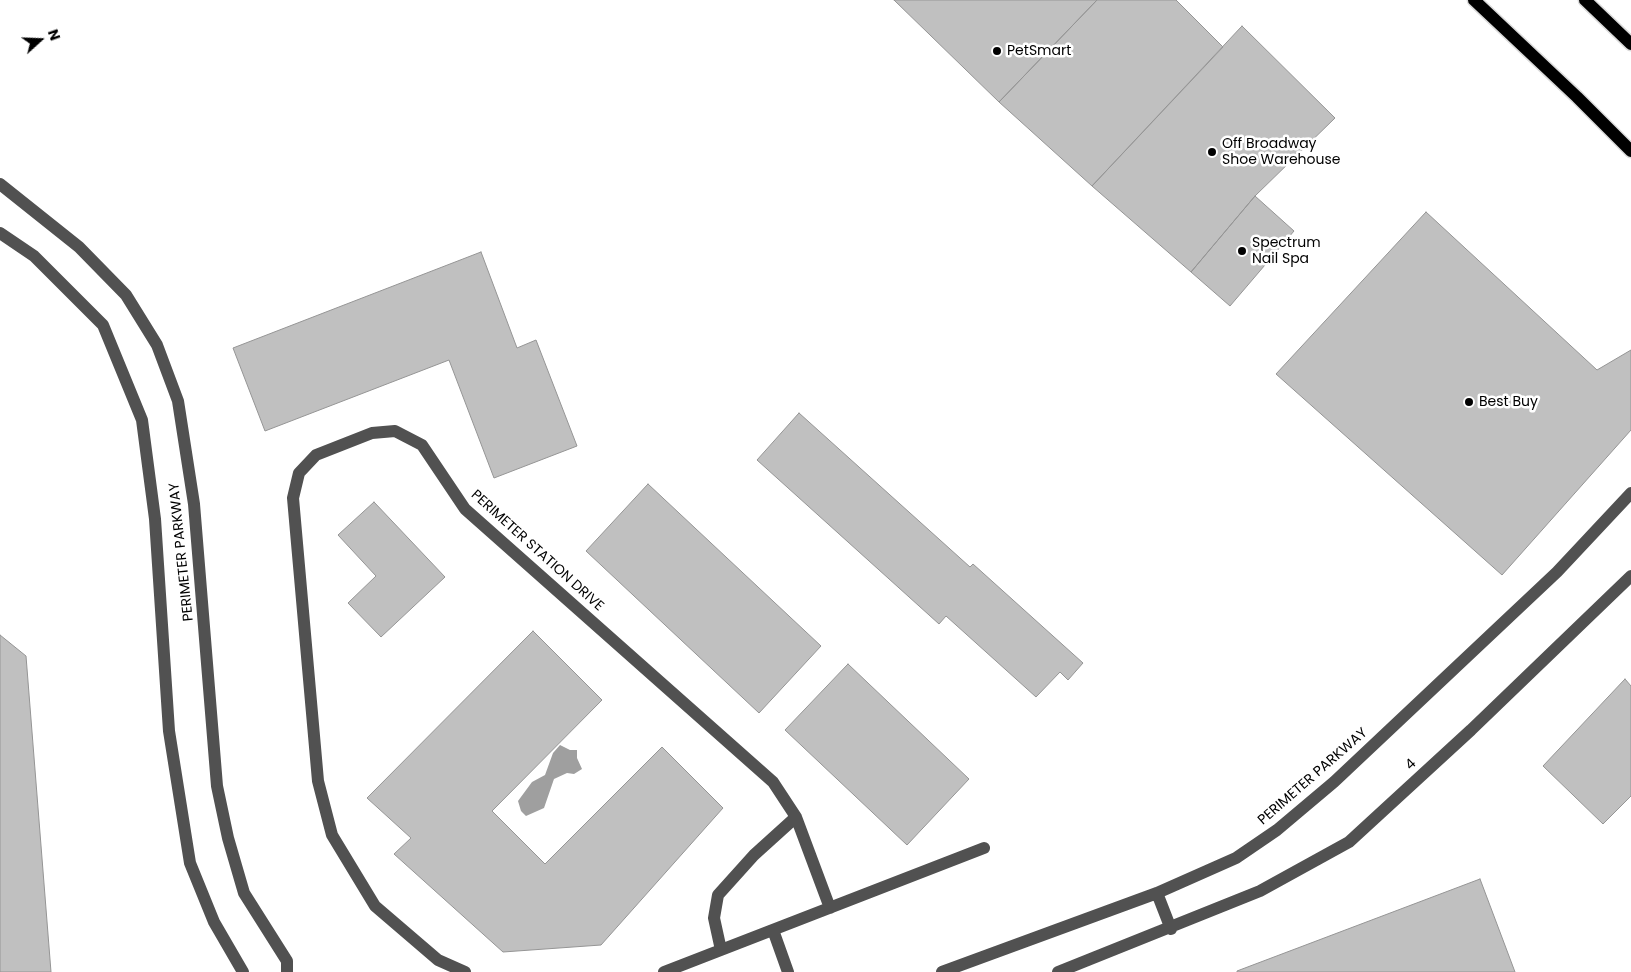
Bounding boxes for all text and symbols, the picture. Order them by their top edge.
north arrow [15,15,65,65]
text: N [43,27,65,43]
place label: PetSmart [1007,43,1071,59]
marker: PetSmart [991,45,1003,57]
place label: Off Broadway Shoe Warehouse [1222,136,1340,168]
marker: Off Broadway Shoe Warehouse [1206,146,1218,158]
place label: Spectrum Nail Spa [1252,235,1321,268]
marker: Spectrum Nail Spa [1236,245,1248,257]
place label: Best Buy [1479,394,1538,410]
marker: Best Buy [1463,396,1475,408]
street label: PERIMETER PARKWAY [166,482,198,622]
street label: PERIMETER STATION DRIVE [467,487,607,615]
street label: PERIMETER PARKWAY [1255,725,1371,829]
street label: 4 [1402,756,1420,774]

